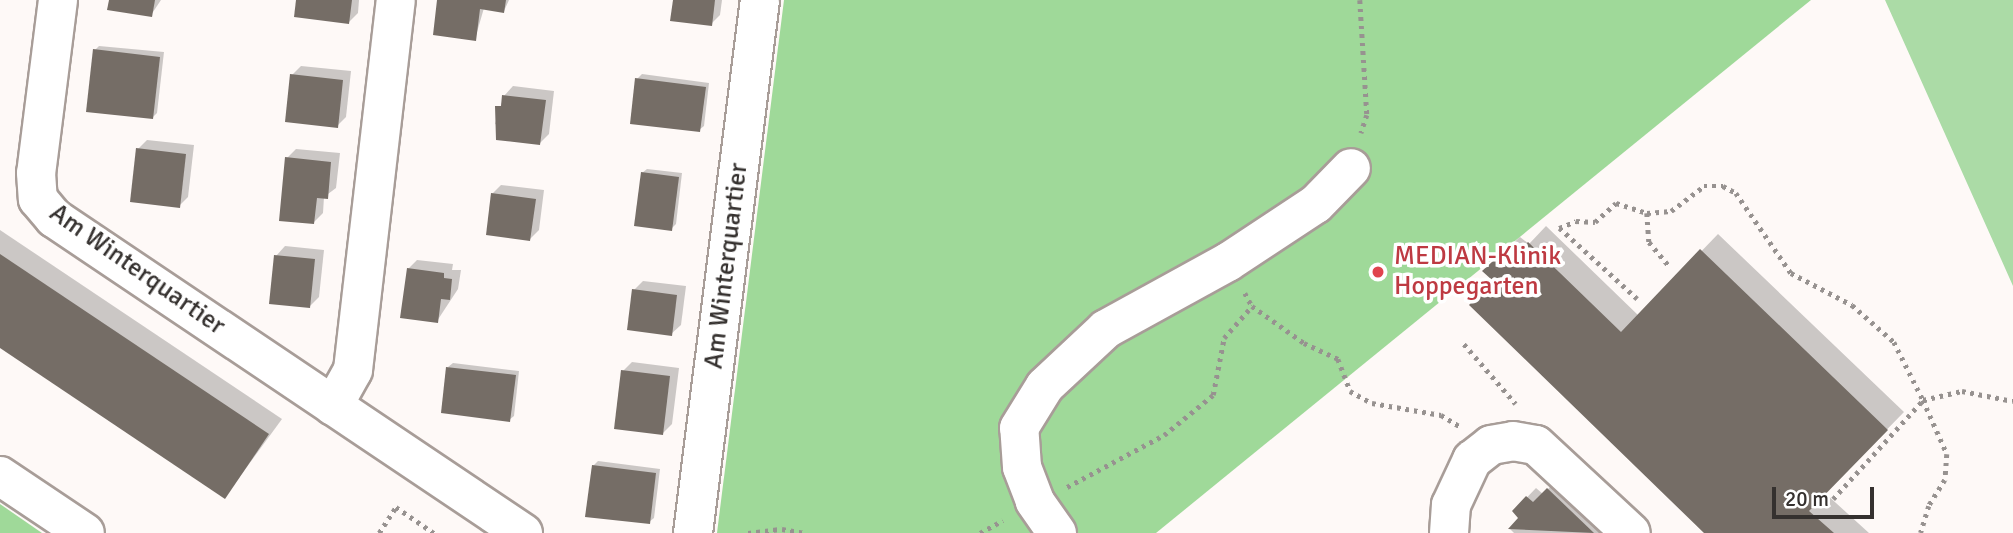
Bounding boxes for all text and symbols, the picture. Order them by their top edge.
street label: Am Winterquartier [699,161,755,371]
street label: Am Winterquartier [43,198,231,342]
place label: MEDIAN-Klinik Hoppegarten [1394,241,1561,302]
marker: MEDIAN-Klinik Hoppegarten [1368,262,1388,282]
scale bar [1775,474,1876,518]
text: 20 m [1785,486,1829,512]

